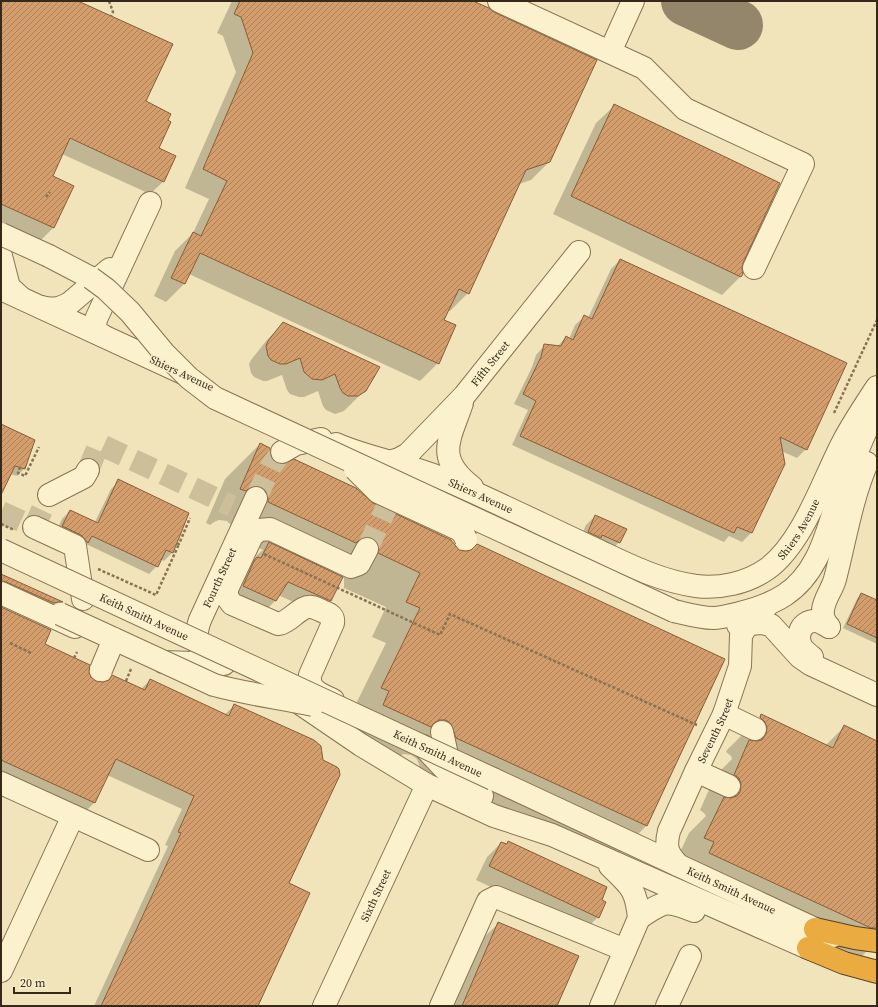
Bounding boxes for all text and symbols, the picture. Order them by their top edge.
street label: Fifth Street [468,338,513,390]
street label: Shiers Avenue [147,352,217,395]
street label: Shiers Avenue [446,475,516,517]
street label: Shiers Avenue [774,496,824,563]
street label: Fourth Street [200,545,240,610]
street label: Keith Smith Avenue [97,590,191,644]
street label: Seventh Street [694,696,737,766]
street label: Keith Smith Avenue [391,727,485,781]
street label: Keith Smith Avenue [684,863,778,918]
street label: Sixth Street [357,867,395,924]
scale bar [14,969,70,995]
text: 20 m [20,975,46,991]

